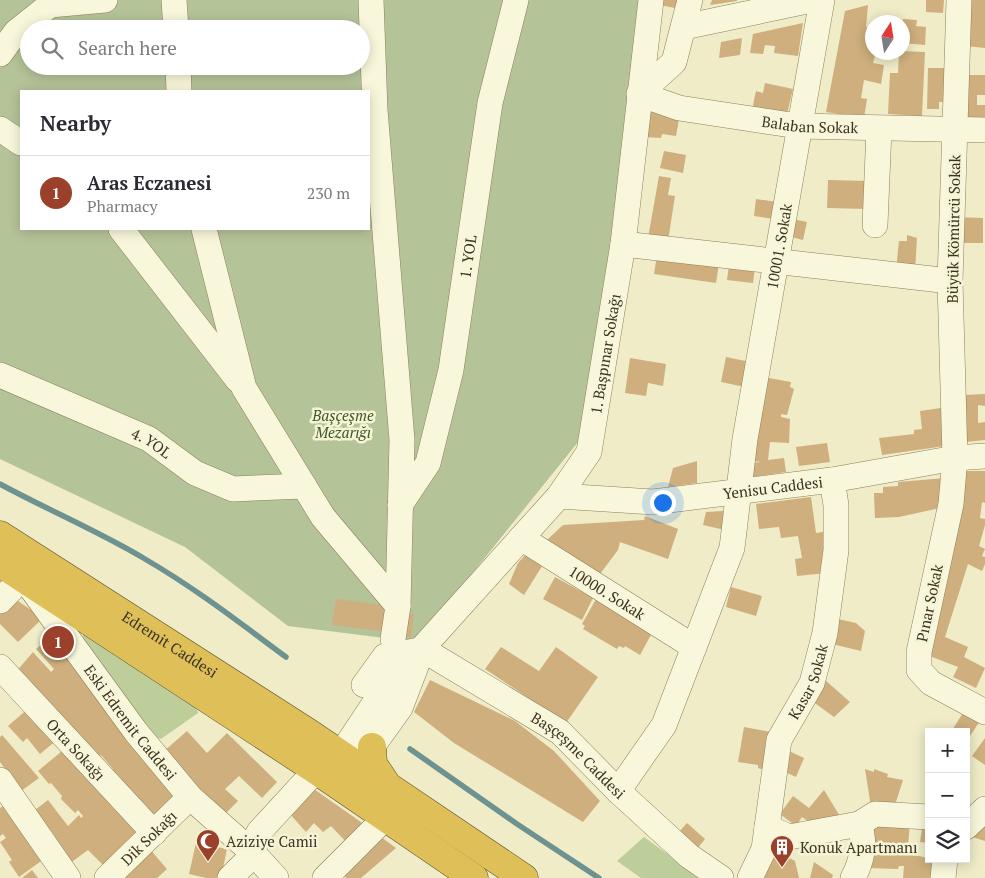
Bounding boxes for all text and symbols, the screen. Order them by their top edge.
north arrow [865,15,910,60]
search box [20,20,370,75]
icon: search [38,34,66,62]
text: Search here [78,35,177,60]
text: Nearby [40,109,111,137]
street label: Balaban Sokak [760,111,859,137]
street label: Büyük Kömürcü Sokak [942,154,964,303]
text: Aras Eczanesi [87,170,211,195]
text: 1 [51,182,61,204]
text: 230 m [307,182,350,204]
text: Pharmacy [87,195,158,217]
street label: 10001. Sokak [761,202,796,291]
street label: 1. YOL [455,233,481,280]
street label: 1. Başpınar Sokağı [585,292,625,416]
park label: Başçeşme Mezarığı [311,405,374,442]
street label: 4. YOL [129,423,176,462]
street label: Yenisu Caddesi [722,471,824,503]
your location [650,490,676,516]
street label: 10000. Sokak [565,561,650,624]
street label: Pınar Sokak [911,562,947,644]
street label: Edremit Caddesi [119,606,222,682]
pin: 1 [42,623,74,661]
street label: Kasar Sokak [783,642,832,723]
street label: Eski Edremit Caddesi [80,660,182,784]
street label: Başçeşme Caddesi [528,707,630,803]
street label: Orta Sokağı [42,714,110,784]
map controls [925,728,970,863]
button: + [925,728,970,773]
button: − [925,773,970,818]
street label: Dik Sokağı [116,806,181,869]
button: layers [925,818,970,863]
mosque icon: Aziziye Camii [195,828,221,862]
place label: Aziziye Camii [226,831,318,851]
building icon: Konuk Apartmanı [769,834,795,868]
place label: Konuk Apartmanı [800,837,917,857]

